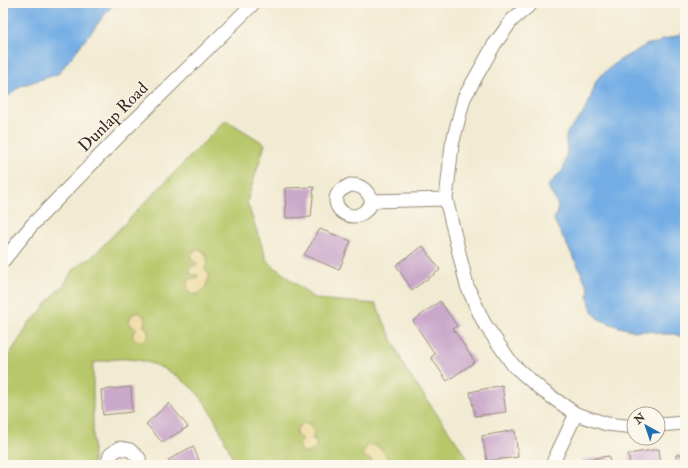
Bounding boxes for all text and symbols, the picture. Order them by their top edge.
street label: Dunlap Road [74,77,154,157]
north arrow [626,406,666,446]
text: N [631,410,649,428]

